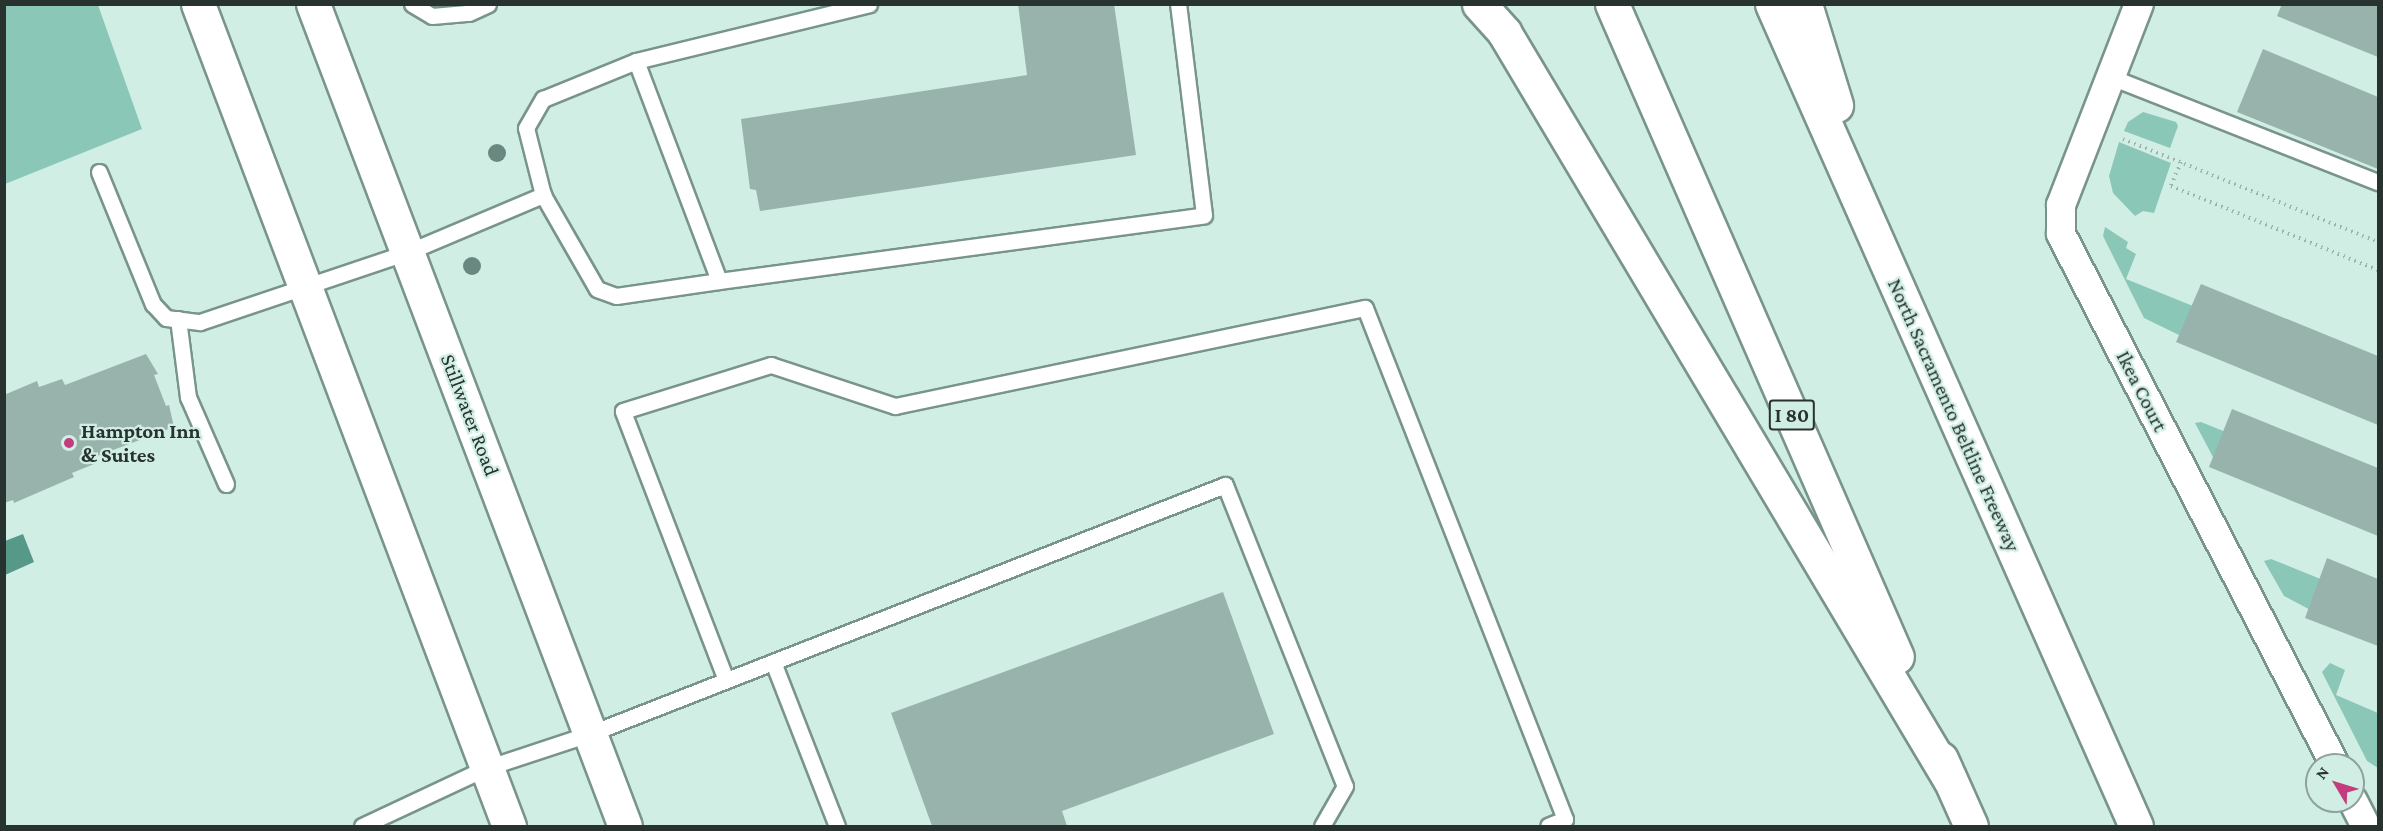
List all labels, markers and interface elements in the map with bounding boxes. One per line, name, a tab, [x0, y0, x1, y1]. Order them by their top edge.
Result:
street label: North Sacramento Beltline Freeway	[1882, 275, 2026, 555]
street label: Ikea Court	[2111, 346, 2173, 436]
street label: Stillwater Road	[435, 351, 505, 479]
road number: I 80	[1768, 398, 1816, 432]
place label: Hampton Inn & Suites	[81, 418, 201, 468]
marker: Hampton Inn & Suites	[62, 436, 76, 450]
north arrow	[2305, 753, 2365, 813]
text: N	[2312, 763, 2332, 782]

